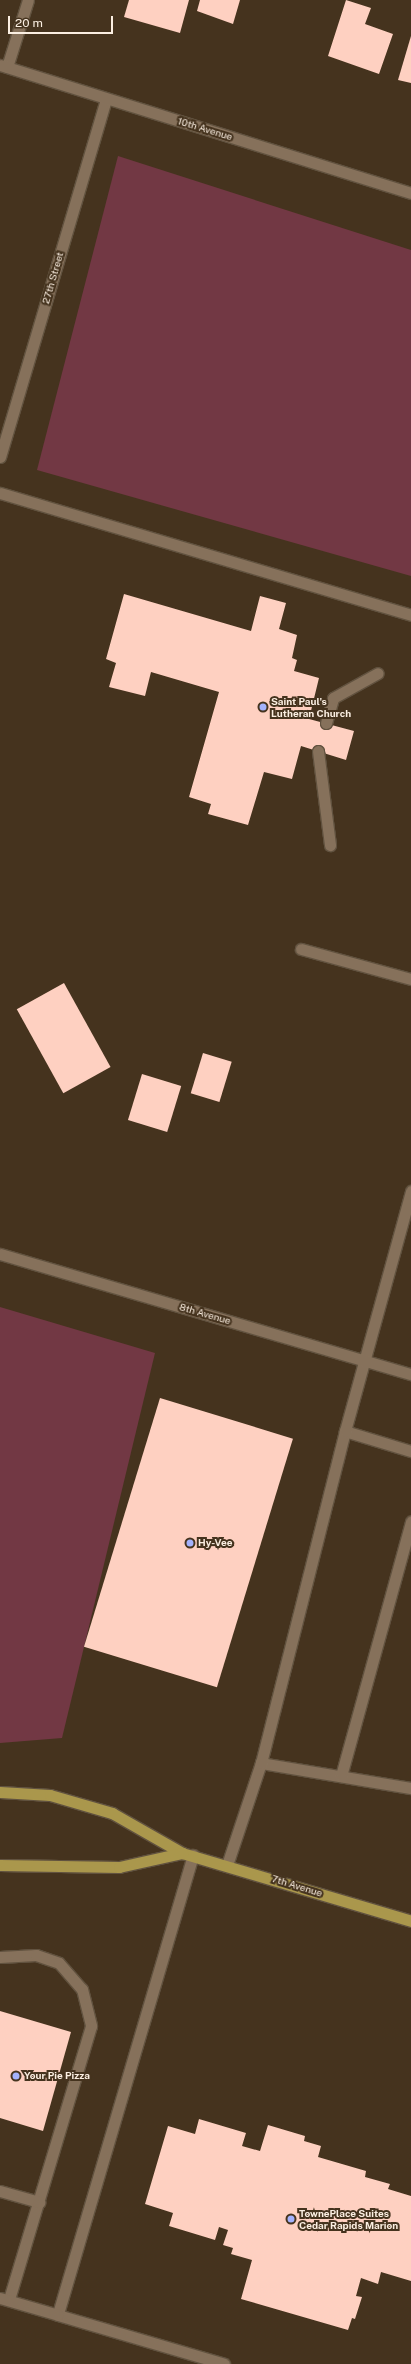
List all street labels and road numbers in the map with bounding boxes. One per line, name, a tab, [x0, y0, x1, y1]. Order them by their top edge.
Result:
street label: 10th Avenue	[176, 115, 234, 143]
street label: 27th Street	[40, 251, 66, 305]
street label: 8th Avenue	[178, 1301, 232, 1327]
street label: 7th Avenue	[270, 1873, 324, 1899]

